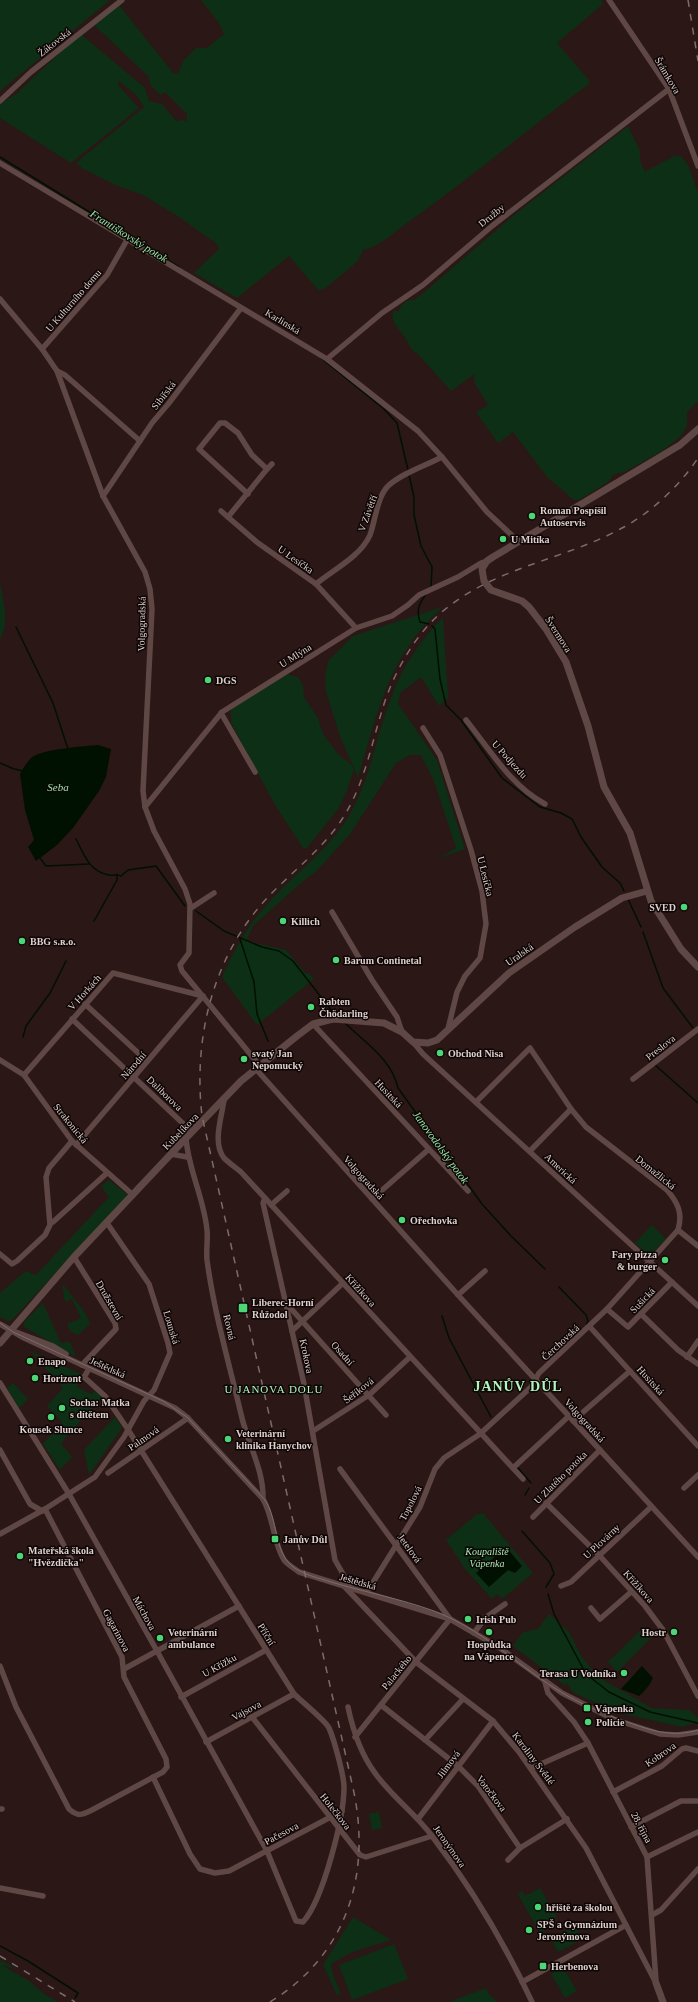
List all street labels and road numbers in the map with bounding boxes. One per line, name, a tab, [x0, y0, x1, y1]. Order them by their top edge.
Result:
street label: Žákovská	[36, 26, 73, 59]
street label: Šrámkova	[652, 55, 683, 96]
street label: Družby	[476, 202, 506, 229]
street label: U Kulturního domu	[43, 267, 103, 334]
street label: Karlinská	[263, 307, 303, 336]
street label: Sibiřská	[149, 379, 178, 412]
street label: V Závětří	[356, 493, 379, 533]
street label: U Lesíčka	[276, 543, 316, 576]
street label: Volgogradská	[136, 596, 147, 652]
street label: Švermova	[543, 614, 574, 655]
street label: U Mlýna	[277, 641, 314, 670]
street label: U Podjezdu	[490, 738, 529, 780]
street label: U Lesíčka	[475, 855, 496, 898]
street label: Uralská	[503, 941, 536, 968]
street label: V Horkách	[66, 972, 103, 1012]
street label: Preslova	[643, 1032, 678, 1062]
street label: Národní	[118, 1049, 148, 1081]
street label: Daliborova	[145, 1074, 185, 1113]
street label: Husitská	[373, 1077, 405, 1110]
street label: Strakonická	[51, 1101, 90, 1146]
street label: Kubelíkova	[160, 1110, 201, 1152]
street label: Americká	[542, 1151, 579, 1186]
street label: Volgogradská	[341, 1153, 386, 1202]
street label: Domažlická	[633, 1153, 678, 1192]
street label: Křižíkova	[343, 1272, 378, 1309]
street label: Družstevní	[94, 1278, 125, 1322]
street label: Sušická	[628, 1285, 658, 1315]
street label: Lounská	[161, 1309, 182, 1346]
street label: Rovná	[221, 1313, 238, 1342]
street label: Čerchovská	[539, 1322, 582, 1362]
street label: Krokova	[297, 1338, 316, 1375]
street label: Osadní	[329, 1339, 356, 1368]
street label: Ještědská	[88, 1355, 128, 1380]
street label: Husitská	[635, 1364, 667, 1397]
street label: Šeříková	[341, 1375, 376, 1406]
street label: Volgogradská	[562, 1396, 607, 1445]
street label: Palmová	[126, 1424, 161, 1453]
street label: U Zlatého potoka	[532, 1448, 589, 1506]
street label: Topolová	[397, 1483, 424, 1522]
street label: U Plovárny	[581, 1522, 622, 1561]
street label: Jetelová	[396, 1532, 424, 1565]
street label: Křižíkova	[621, 1568, 656, 1605]
street label: Ještědská	[338, 1571, 378, 1592]
street label: Máchova	[131, 1594, 159, 1633]
street label: Gagarinova	[101, 1607, 133, 1654]
street label: Příční	[256, 1621, 278, 1647]
street label: U Křížku	[200, 1652, 238, 1679]
street label: Palackého	[379, 1653, 414, 1692]
street label: Vajsova	[230, 1698, 263, 1723]
street label: Karoliny Světlé	[510, 1730, 557, 1787]
street label: Kobrova	[643, 1740, 678, 1769]
street label: Jilmová	[434, 1748, 463, 1780]
street label: Votočkova	[474, 1773, 509, 1814]
street label: Holečkova	[318, 1791, 354, 1832]
street label: 28. října	[629, 1810, 655, 1845]
street label: Pačesova	[262, 1820, 301, 1847]
street label: Jeronýmova	[431, 1823, 468, 1870]

